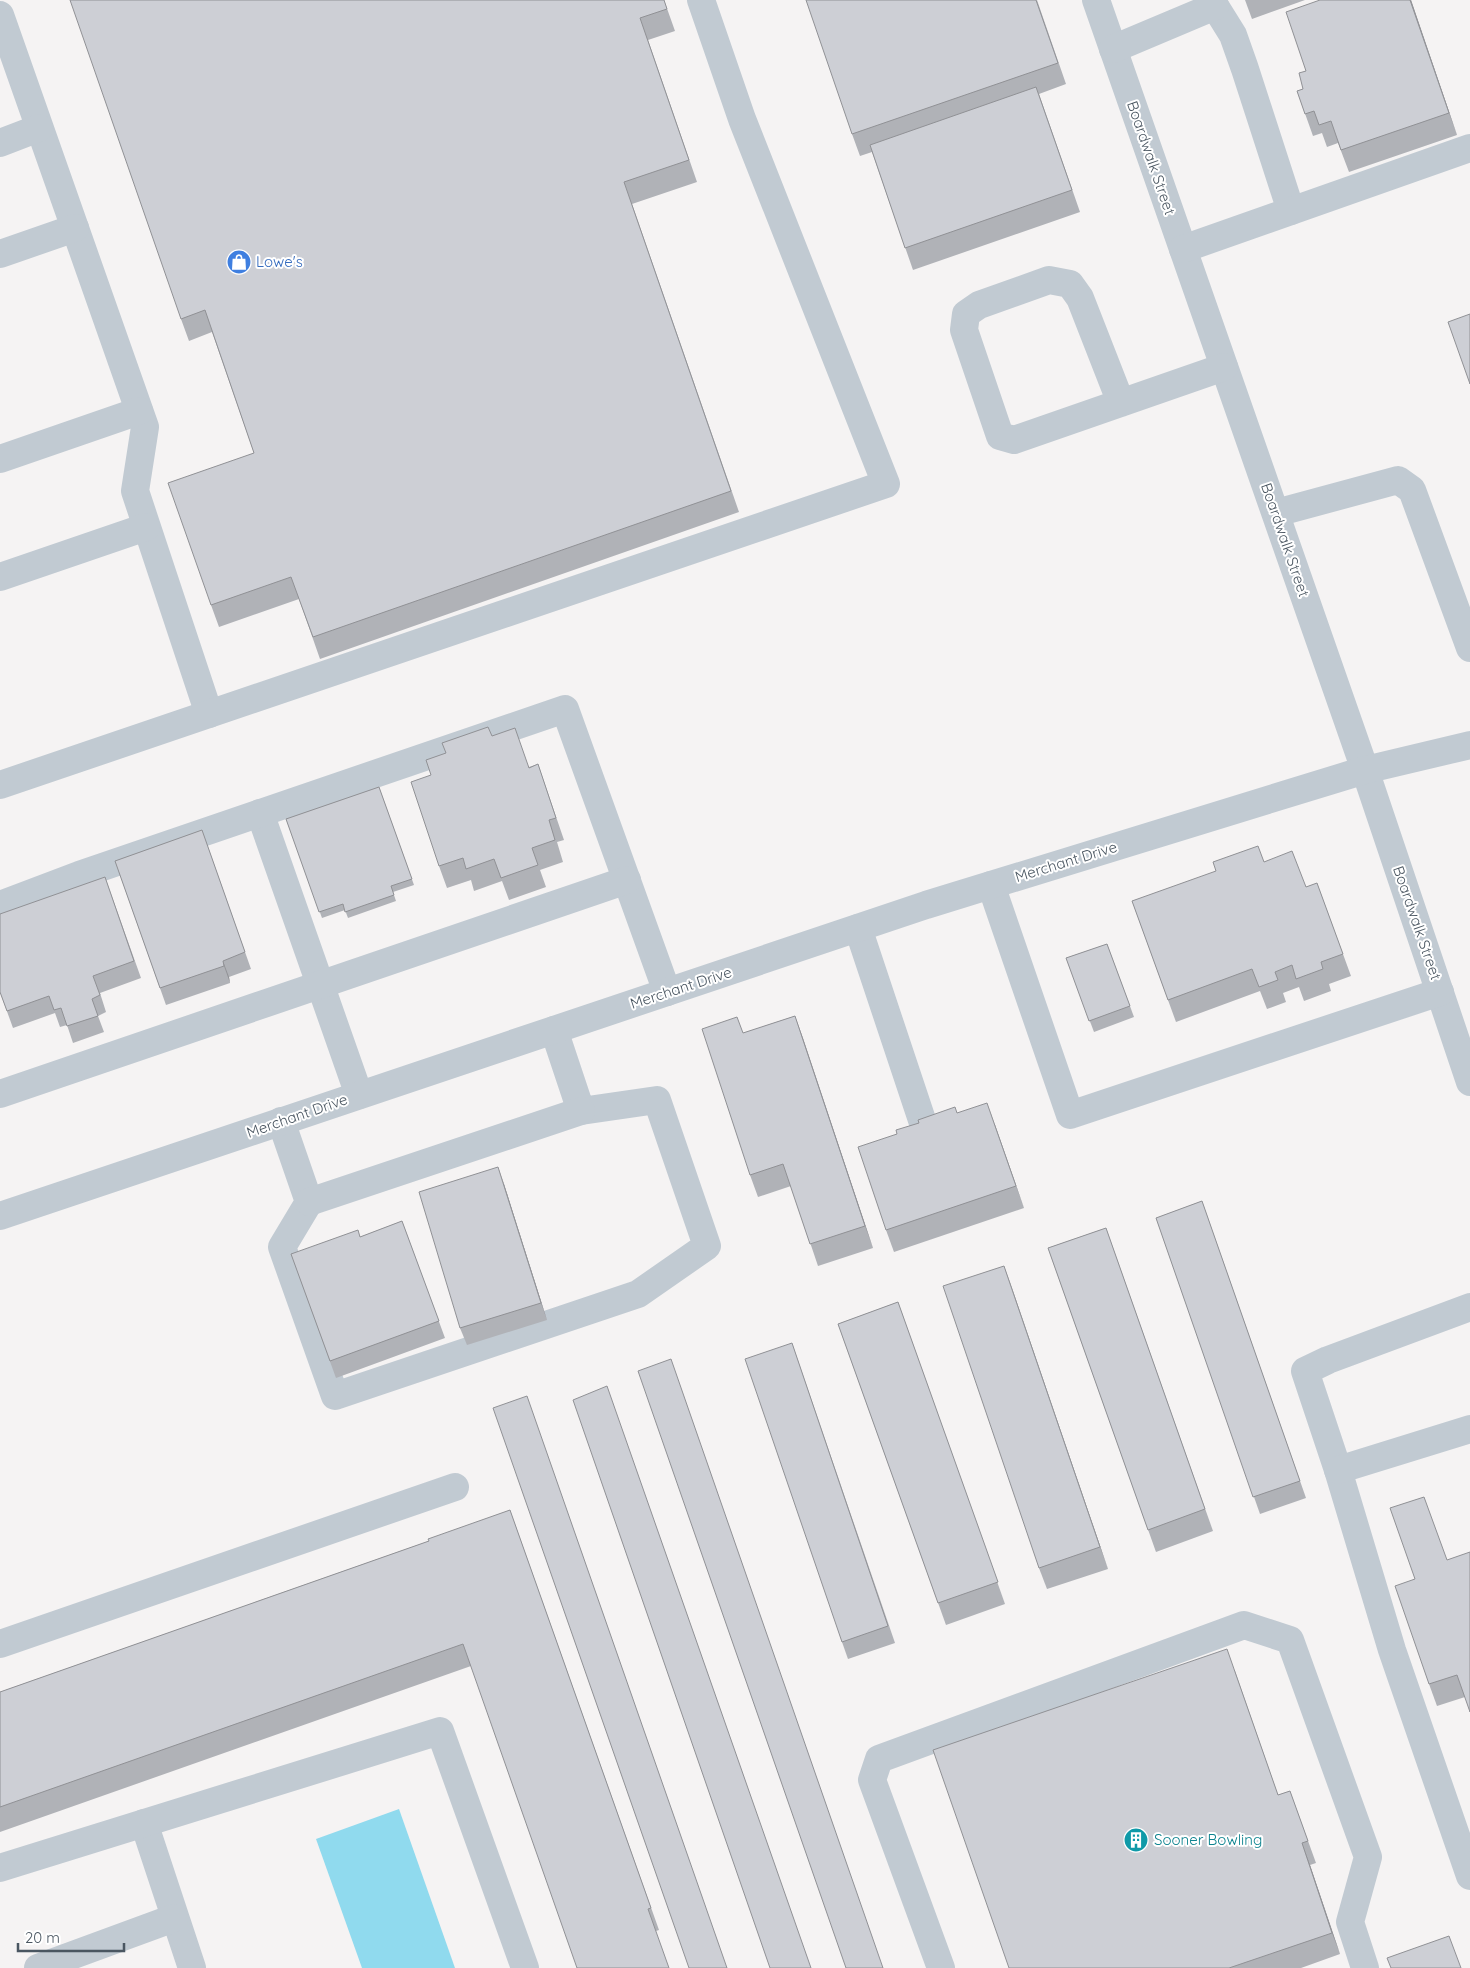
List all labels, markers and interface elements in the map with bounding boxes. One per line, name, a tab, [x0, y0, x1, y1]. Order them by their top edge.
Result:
street label: Boardwalk Street	[1123, 98, 1180, 217]
shop icon: Lowe's	[226, 249, 252, 275]
place label: Lowe's	[256, 252, 303, 271]
street label: Boardwalk Street	[1257, 480, 1314, 599]
street label: Merchant Drive	[1013, 837, 1119, 886]
street label: Boardwalk Street	[1389, 863, 1446, 982]
street label: Merchant Drive	[628, 962, 734, 1013]
street label: Merchant Drive	[244, 1089, 350, 1142]
building icon: Sooner Bowling	[1123, 1827, 1149, 1853]
place label: Sooner Bowling	[1154, 1830, 1262, 1849]
scale bar	[18, 1920, 124, 1952]
text: 20 m	[25, 1928, 60, 1947]

